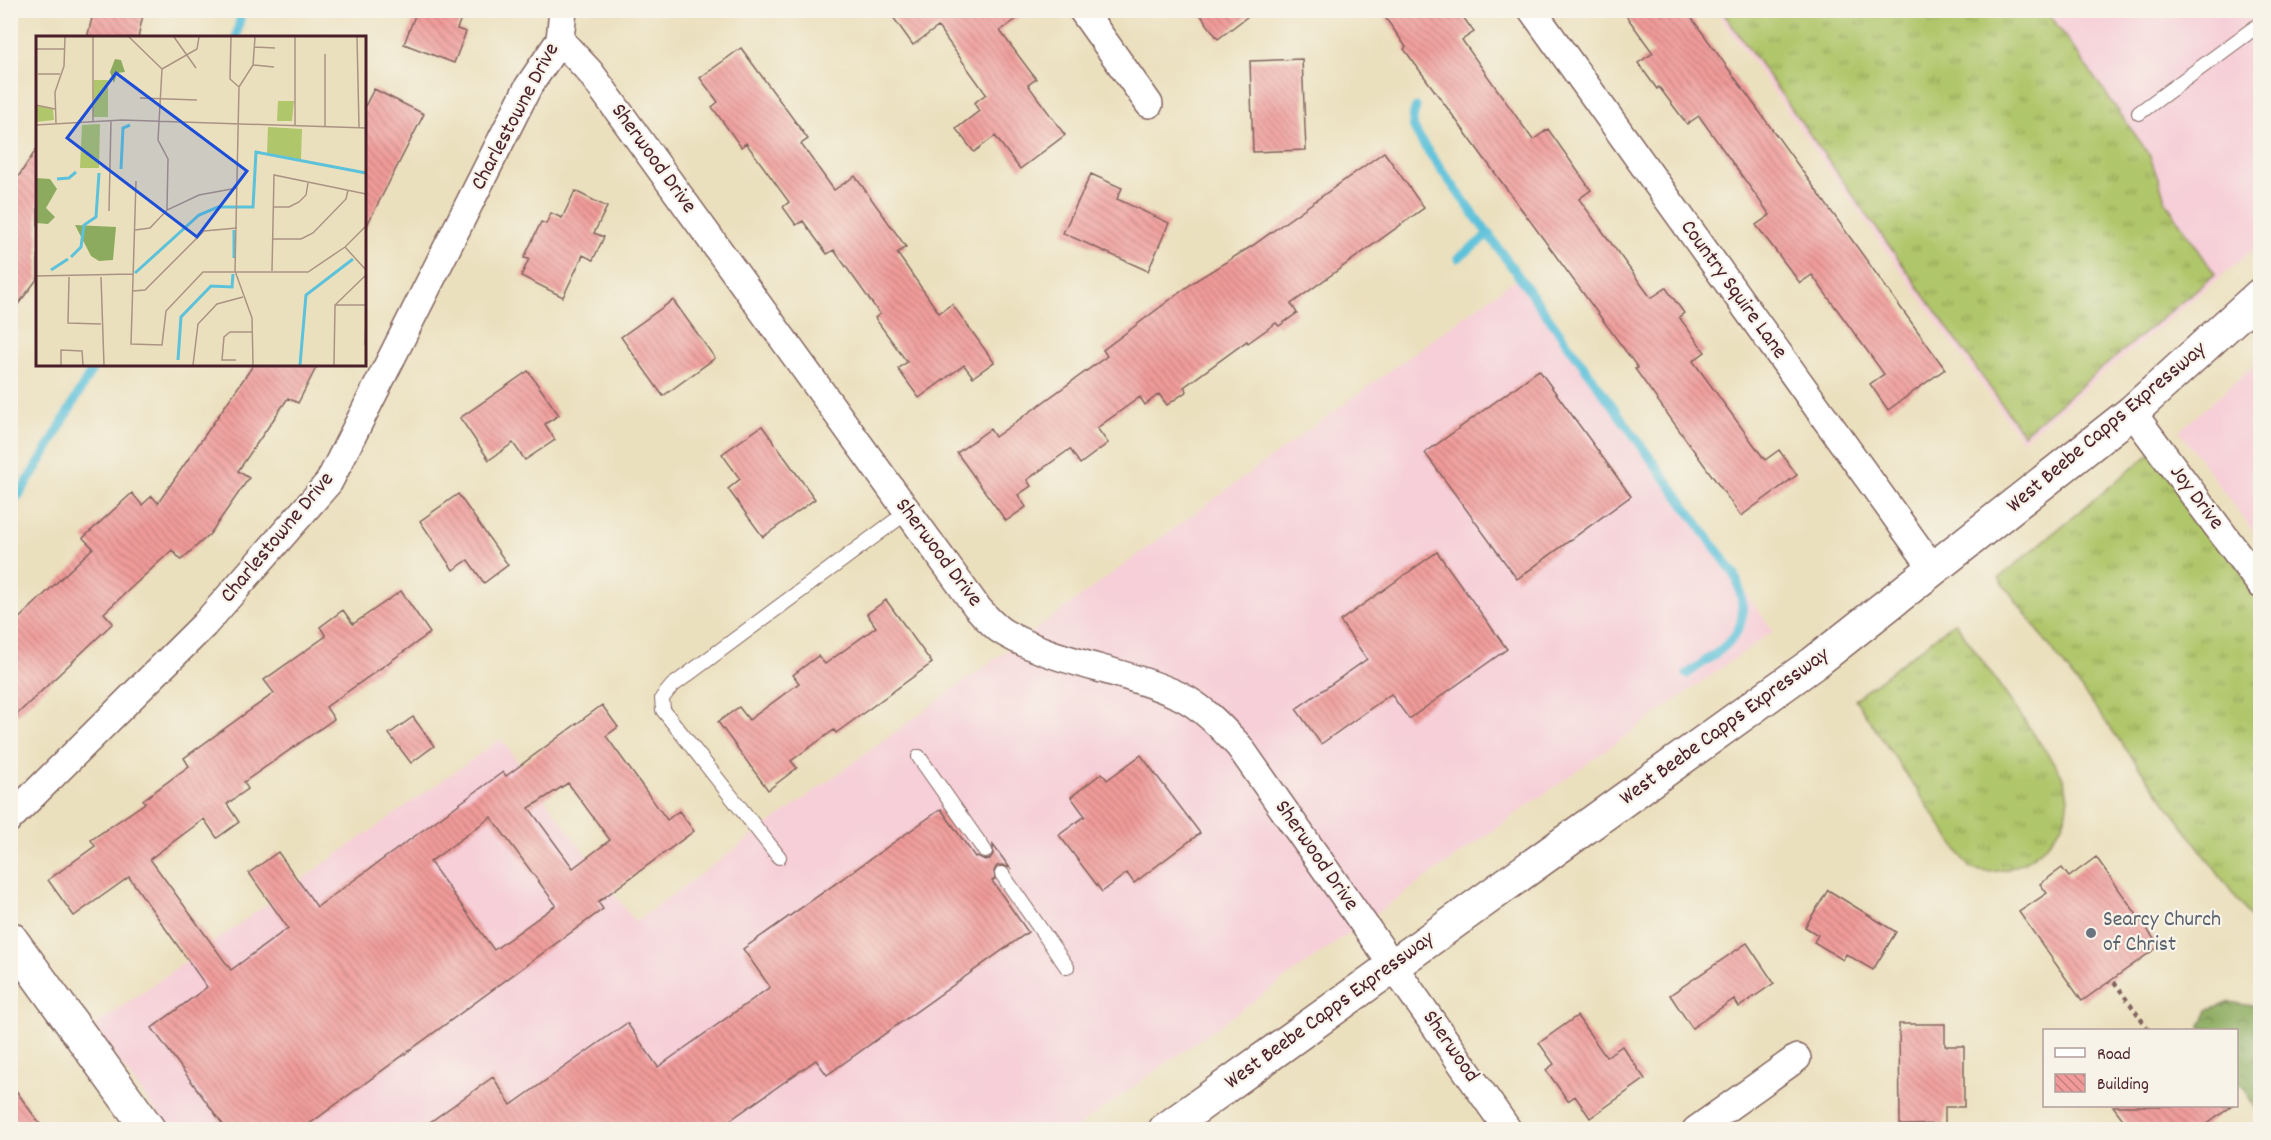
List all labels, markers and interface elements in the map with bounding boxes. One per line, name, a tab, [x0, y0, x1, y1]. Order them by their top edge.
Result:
inset map	[36, 36, 366, 366]
street label: Charlestowne Drive	[464, 38, 568, 196]
street label: Sherwood Drive	[603, 98, 703, 220]
street label: Country Squire Lane	[1672, 214, 1794, 366]
street label: West Beebe Capps Expressway	[2000, 334, 2215, 521]
street label: Joy Drive	[2161, 459, 2231, 537]
street label: Charlestowne Drive	[214, 466, 342, 610]
street label: Sherwood Drive	[887, 492, 989, 614]
street label: West Beebe Capps Expressway	[1614, 640, 1837, 814]
street label: Sherwood Drive	[1266, 794, 1366, 918]
place label: Searcy Church of Christ	[2103, 905, 2221, 961]
street label: West Beebe Capps Expressway	[1219, 924, 1442, 1098]
marker: Searcy Church of Christ	[2084, 926, 2098, 940]
street label: Sherwood	[1414, 1005, 1486, 1089]
legend	[2043, 1029, 2238, 1107]
text: Road	[2097, 1043, 2131, 1068]
text: Building	[2097, 1073, 2149, 1098]

